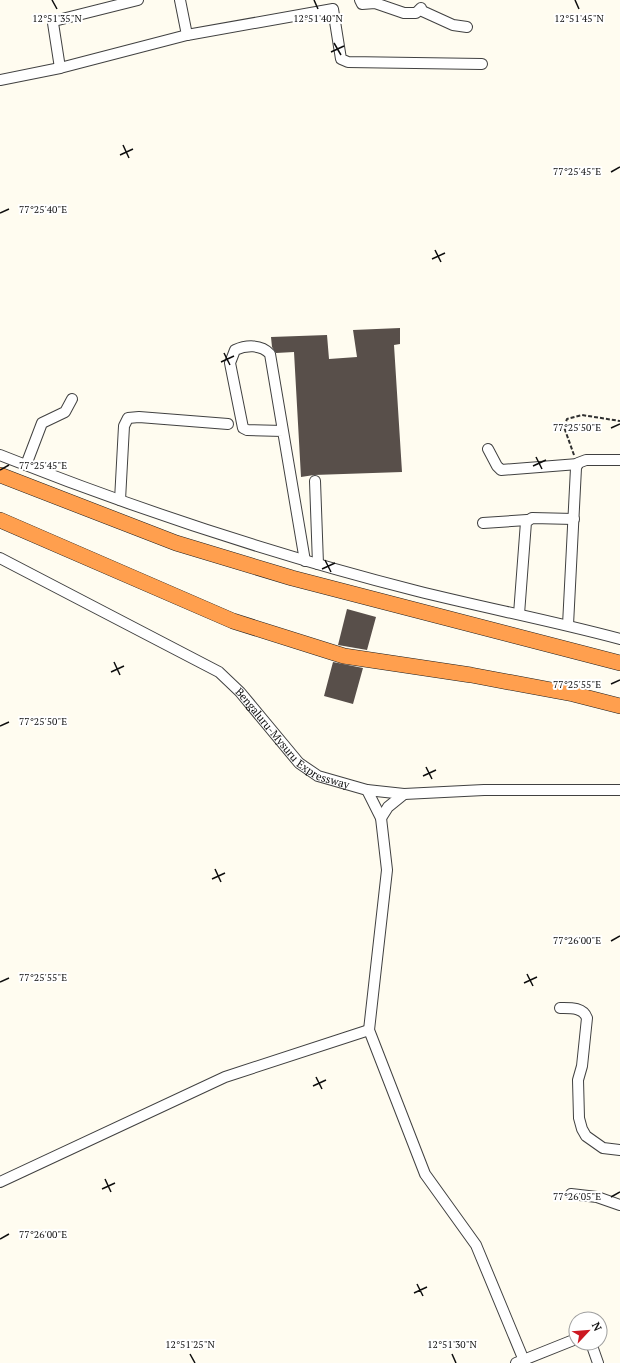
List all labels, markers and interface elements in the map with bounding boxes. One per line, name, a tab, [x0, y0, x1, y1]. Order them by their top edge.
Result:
text: 12°51'35"N	[32, 12, 82, 25]
text: 12°51'40"N	[293, 12, 343, 25]
text: 12°51'45"N	[554, 12, 604, 25]
text: 77°25'45"E	[553, 165, 601, 178]
text: 77°25'40"E	[19, 203, 67, 216]
text: 77°25'50"E	[553, 421, 601, 434]
text: 77°25'45"E	[19, 459, 67, 472]
text: 77°25'55"E	[553, 678, 601, 691]
street label: Bengaluru-Mysuru Expressway	[233, 684, 352, 792]
text: 77°25'50"E	[19, 715, 67, 728]
text: 77°26'00"E	[553, 934, 601, 947]
text: 77°25'55"E	[19, 971, 67, 984]
text: 77°26'05"E	[553, 1190, 601, 1203]
text: 77°26'00"E	[19, 1228, 67, 1241]
north arrow	[568, 1311, 608, 1351]
text: N	[589, 1320, 605, 1334]
text: 12°51'25"N	[165, 1338, 215, 1351]
text: 12°51'30"N	[427, 1338, 477, 1351]

